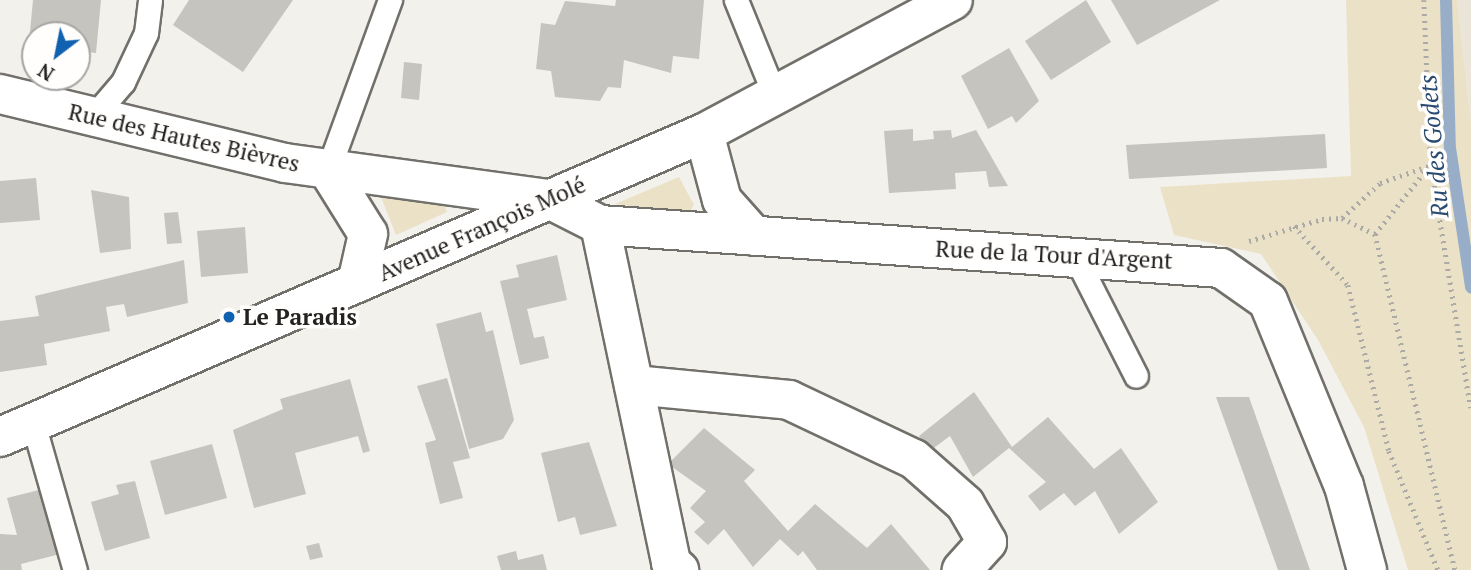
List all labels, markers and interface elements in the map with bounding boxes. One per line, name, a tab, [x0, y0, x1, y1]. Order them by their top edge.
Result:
north arrow	[21, 21, 91, 91]
text: N	[33, 58, 58, 87]
water label: Ru des Godets	[1413, 73, 1455, 219]
street label: Rue des Hautes Bièvres	[66, 98, 302, 178]
street label: Avenue François Molé	[374, 171, 590, 287]
street label: Rue de la Tour d'Argent	[935, 235, 1173, 275]
place label: Le Paradis	[243, 303, 357, 331]
marker: Le Paradis	[221, 309, 237, 325]

